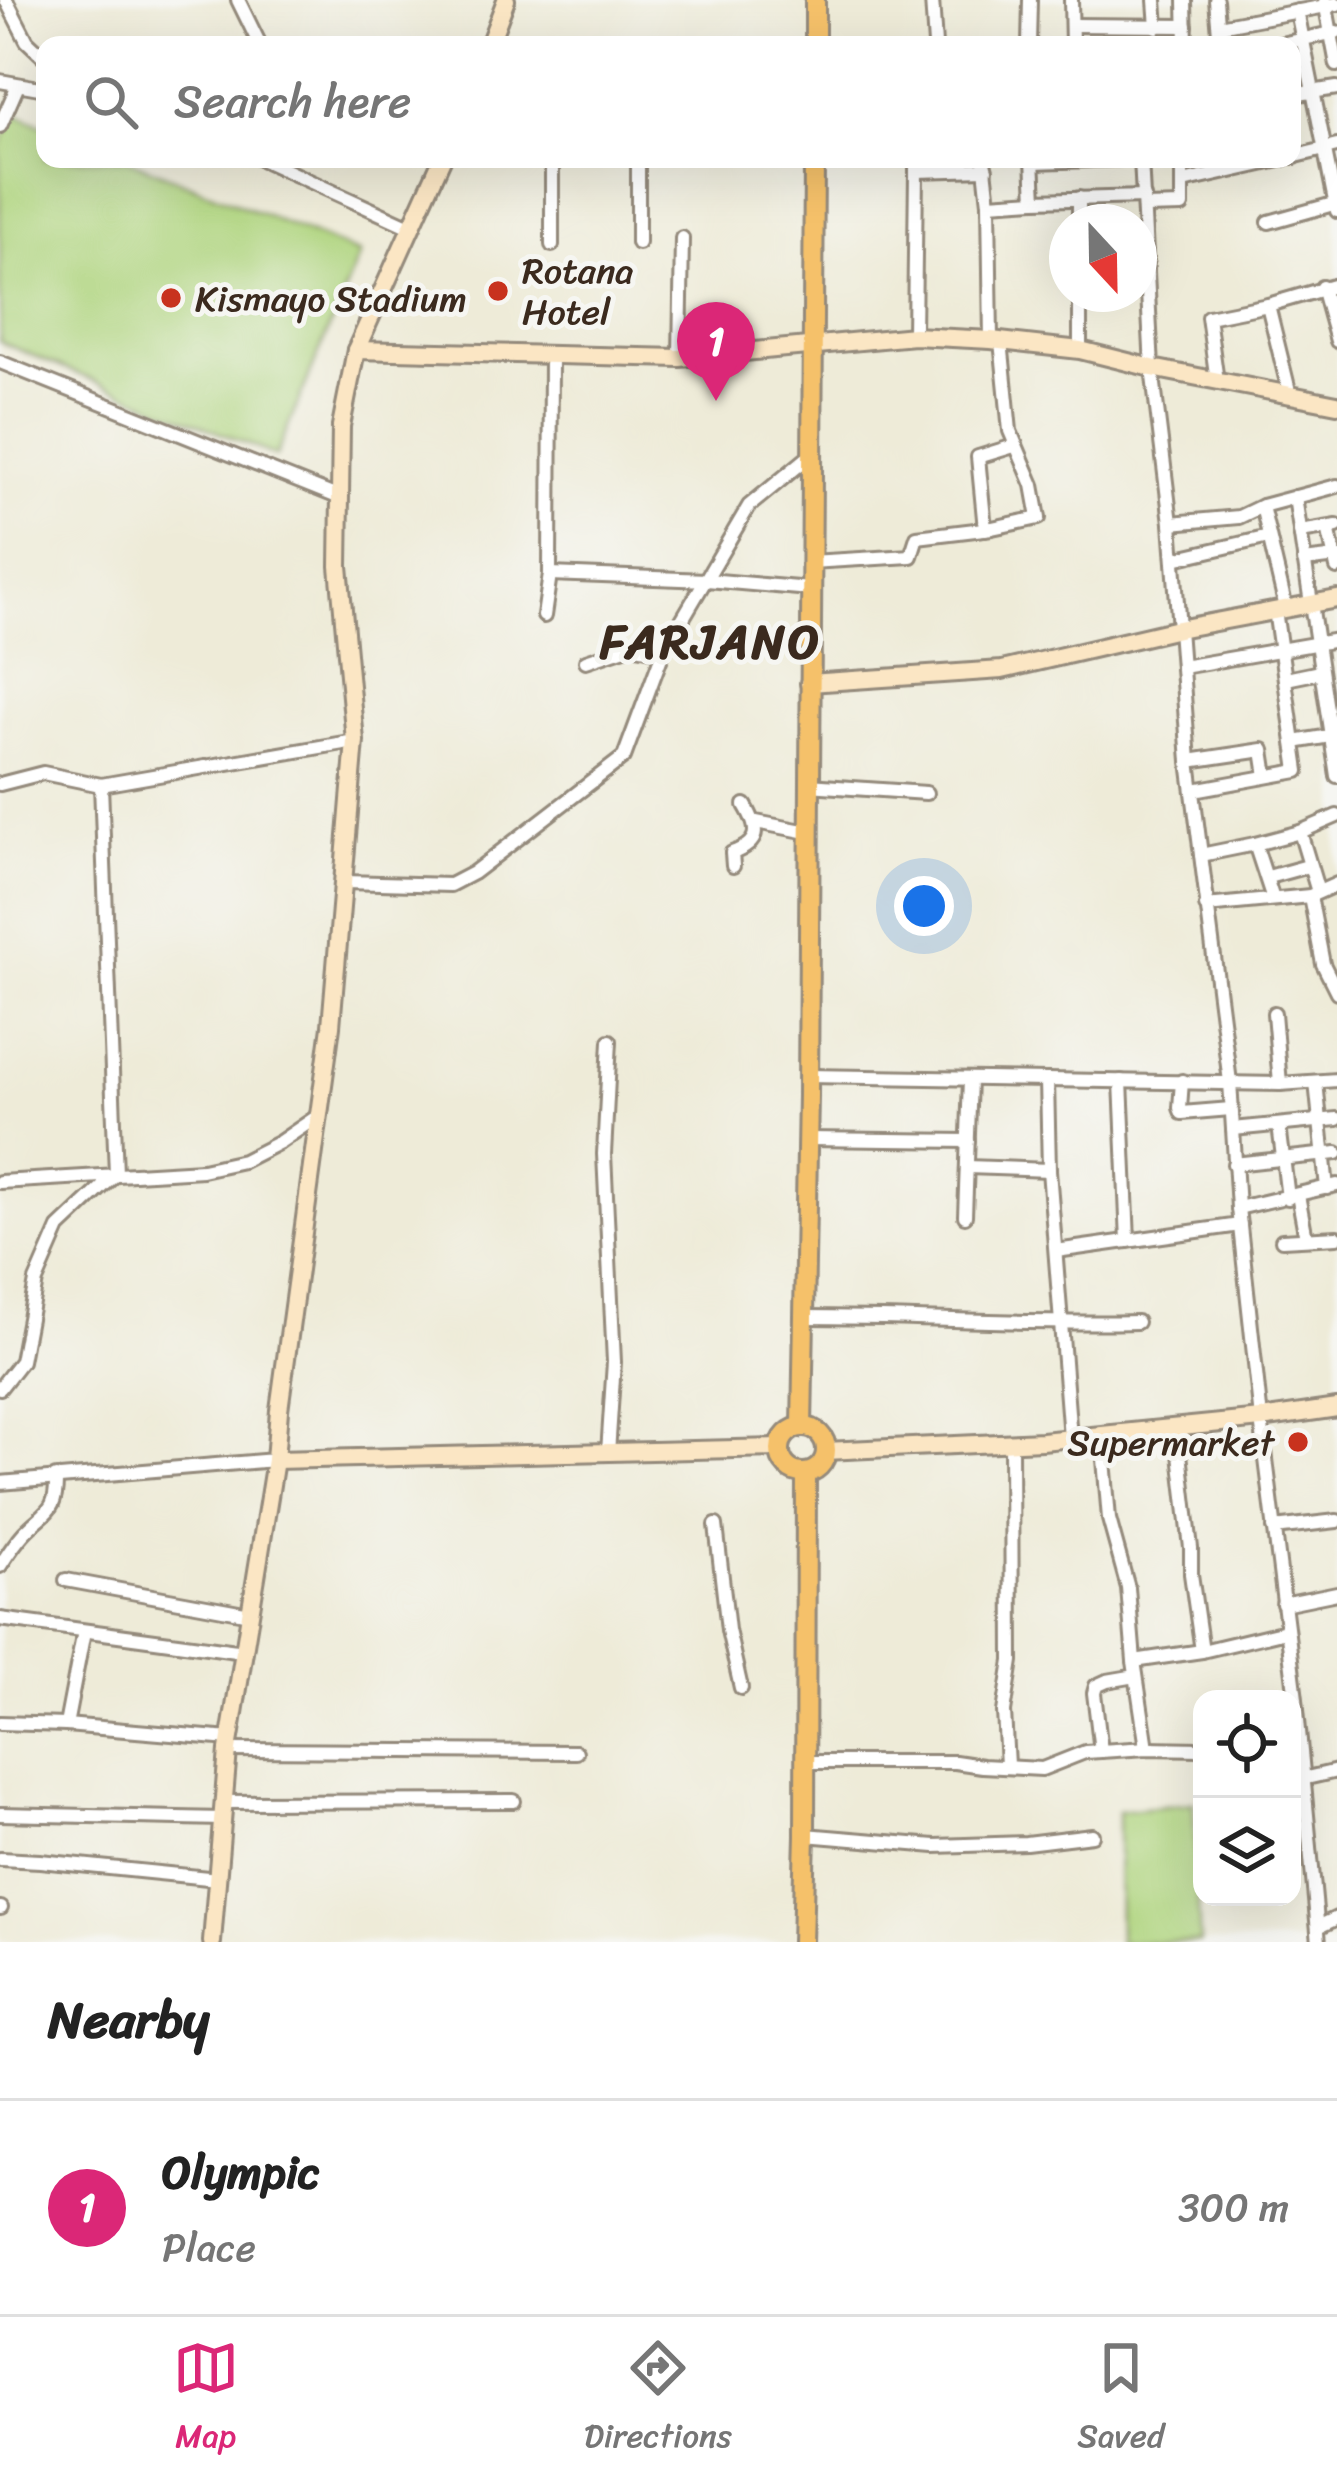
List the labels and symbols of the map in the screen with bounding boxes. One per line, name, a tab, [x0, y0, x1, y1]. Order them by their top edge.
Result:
north arrow	[1049, 204, 1157, 312]
place label: Rotana Hotel	[522, 239, 633, 344]
place label: Kismayo Stadium	[195, 267, 467, 331]
marker: Rotana Hotel	[485, 278, 511, 304]
marker: Kismayo Stadium	[158, 285, 184, 311]
pin: 1	[677, 302, 755, 401]
district label: FARJANO	[599, 599, 822, 684]
your location	[894, 876, 954, 936]
place label: Supermarket	[1067, 1411, 1275, 1475]
marker: Supermarket	[1285, 1429, 1311, 1455]

